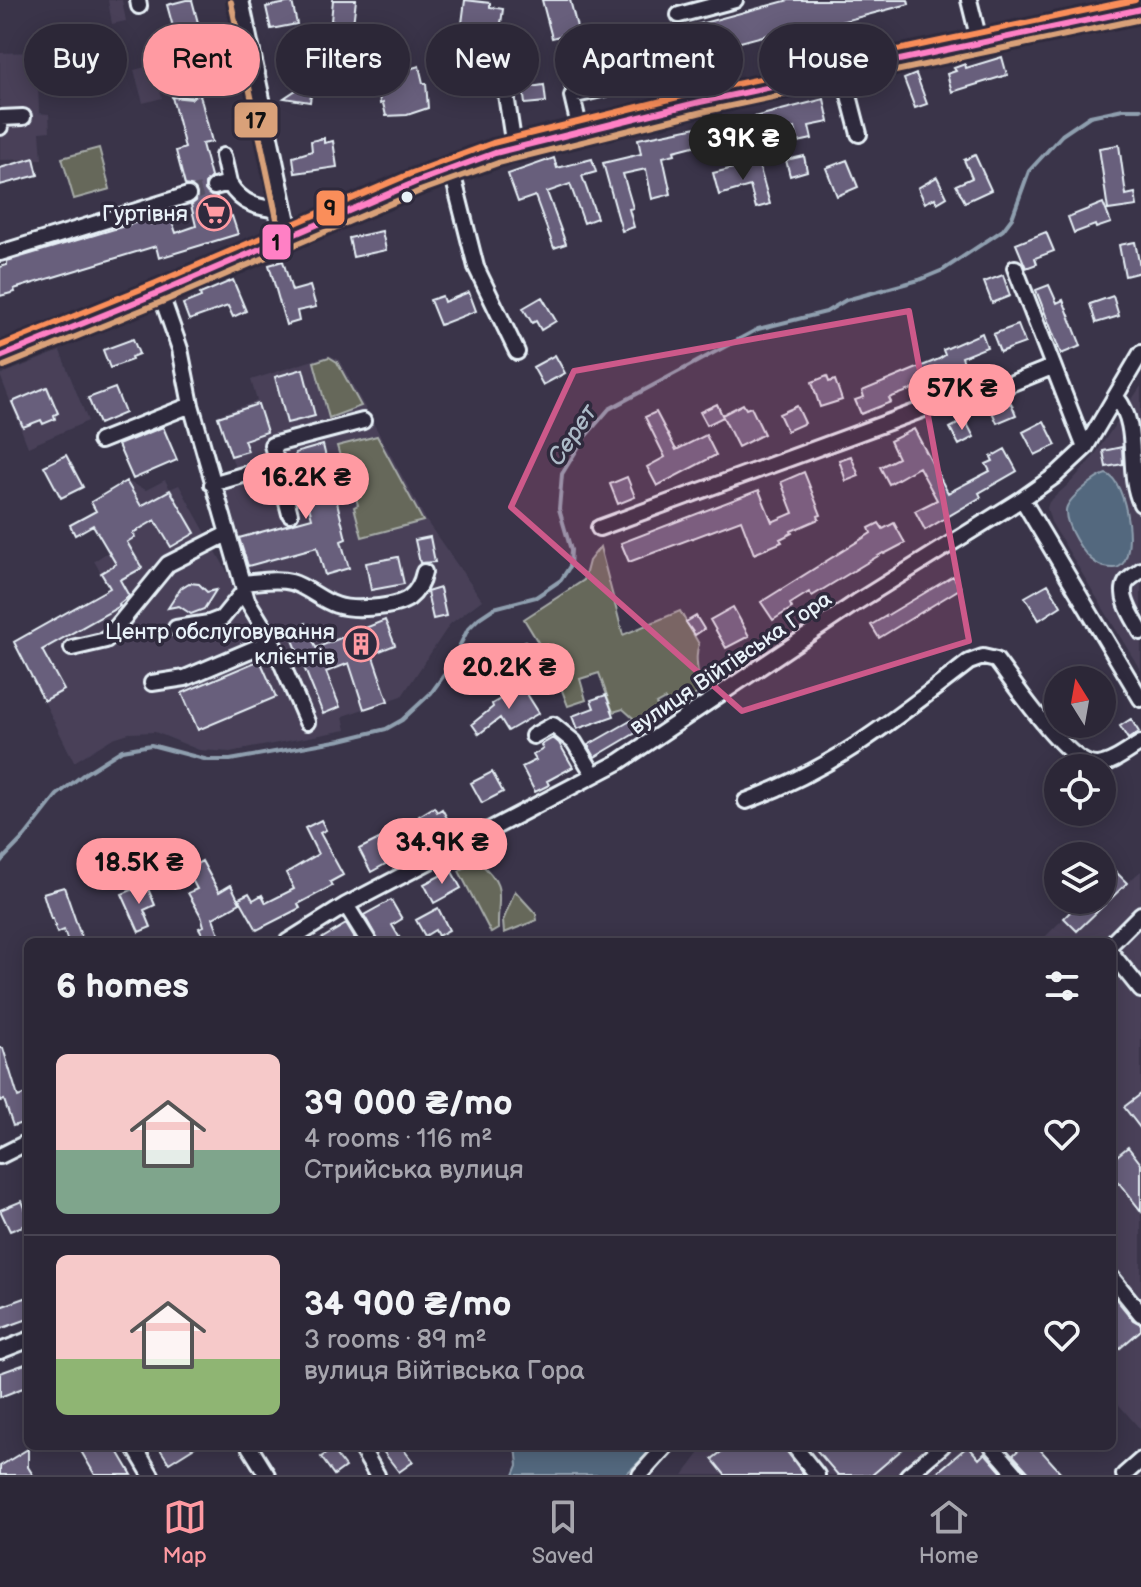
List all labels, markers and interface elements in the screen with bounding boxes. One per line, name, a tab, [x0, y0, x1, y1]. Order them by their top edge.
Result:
chip: Buy	[24, 24, 127, 96]
chip: Rent	[143, 24, 260, 96]
chip: Filters	[276, 24, 410, 96]
chip: New	[426, 24, 539, 96]
chip: Apartment	[555, 24, 743, 96]
chip: House	[759, 24, 897, 96]
line badge: 17	[233, 101, 279, 139]
text: 17	[245, 108, 267, 135]
pin: 39K ₴	[687, 114, 799, 182]
text: 39K ₴	[707, 124, 779, 155]
line badge: 9	[315, 189, 346, 227]
unlabelled marker	[399, 189, 415, 205]
supermarket icon: Гуртівня	[195, 194, 233, 232]
text: 9	[324, 196, 336, 223]
place label: Гуртівня	[102, 201, 188, 228]
line badge: 1	[261, 223, 292, 261]
text: 1	[271, 230, 281, 257]
pin: 57K ₴	[906, 364, 1018, 432]
text: 57K ₴	[926, 374, 998, 405]
water label: Серет	[541, 398, 604, 471]
pin: 16.2K ₴	[232, 453, 380, 521]
text: 16.2K ₴	[261, 463, 351, 494]
street label: вулиця Війтівська Гора	[625, 586, 837, 741]
place label: Центр обслуговування клієнтів	[105, 619, 335, 671]
building icon: Центр обслуговування клієнтів	[342, 625, 380, 663]
pin: 20.2K ₴	[435, 643, 583, 711]
text: 20.2K ₴	[462, 653, 556, 684]
north arrow	[1044, 666, 1116, 738]
map controls	[1044, 666, 1116, 914]
button: locate	[1044, 754, 1116, 826]
pin: 34.9K ₴	[368, 818, 516, 886]
text: 34.9K ₴	[395, 828, 489, 859]
pin: 18.5K ₴	[65, 838, 213, 906]
button: layers	[1044, 842, 1116, 914]
text: 18.5K ₴	[94, 848, 184, 879]
icon: filters	[1040, 964, 1084, 1008]
text: 6 homes	[56, 966, 189, 1007]
text: 39 000 ₴/mo	[304, 1083, 513, 1124]
icon: home	[120, 1086, 216, 1182]
icon: heart	[1040, 1112, 1084, 1156]
text: 4 rooms · 116 m²	[304, 1124, 492, 1155]
text: Стрийська вулиця	[304, 1155, 524, 1186]
text: 34 900 ₴/mo	[304, 1284, 512, 1325]
icon: home	[120, 1287, 216, 1383]
icon: heart	[1040, 1313, 1084, 1357]
text: 3 rooms · 89 m²	[304, 1325, 487, 1356]
text: вулиця Війтівська Гора	[304, 1356, 585, 1387]
tab: Map	[163, 1495, 207, 1570]
tab: Saved	[532, 1495, 594, 1570]
tab: Home	[919, 1495, 978, 1570]

